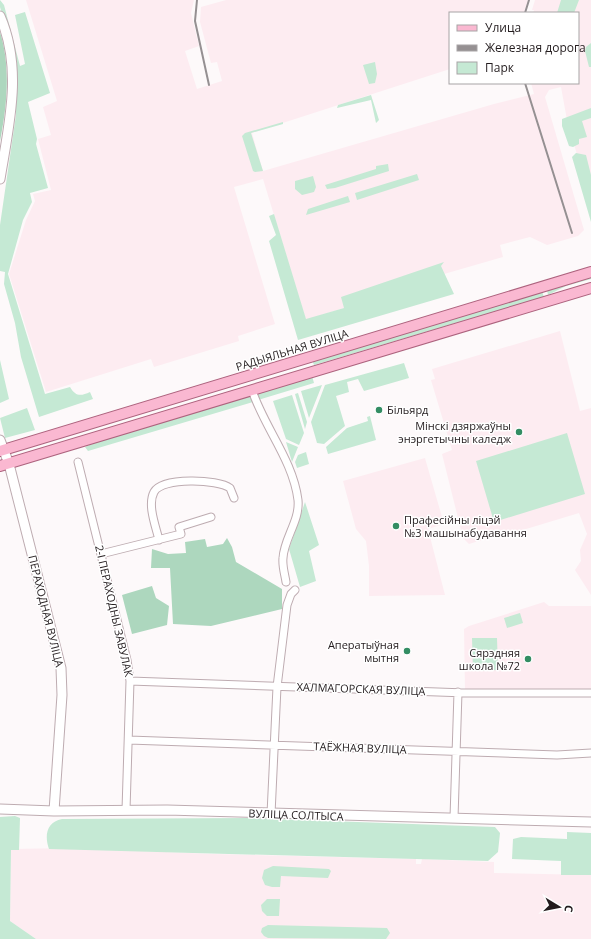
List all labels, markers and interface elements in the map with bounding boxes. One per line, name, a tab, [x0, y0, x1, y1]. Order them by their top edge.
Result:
legend	[449, 12, 579, 84]
text: Улица	[485, 19, 521, 36]
text: Железная дорога	[485, 39, 586, 56]
text: Парк	[485, 59, 515, 76]
street label: РАДЫЯЛЬНАЯ ВУЛІЦА	[234, 325, 350, 374]
place label: Більярд	[387, 402, 429, 417]
marker: Більярд	[374, 405, 384, 415]
place label: Мінскі дзяржаўны энэргетычны каледж	[398, 418, 512, 446]
marker: Мінскі дзяржаўны энэргетычны каледж	[514, 427, 524, 437]
place label: Прафесійны ліцэй №3 машынабудавання	[404, 512, 527, 540]
marker: Прафесійны ліцэй №3 машынабудавання	[391, 521, 401, 531]
street label: 2-І ПЕРАХОДНЫ ЗАВУЛАК	[92, 543, 137, 679]
street label: ПЕРАХОДНАЯ ВУЛІЦА	[25, 553, 68, 668]
place label: Аператыўная мытня	[328, 637, 399, 665]
place label: Сярэдняя школа №72	[459, 645, 520, 673]
marker: Аператыўная мытня	[402, 646, 412, 656]
marker: Сярэдняя школа №72	[523, 654, 533, 664]
street label: ХАЛМАГОРСКАЯ ВУЛІЦА	[296, 679, 426, 698]
street label: ТАЁЖНАЯ ВУЛІЦА	[313, 738, 407, 757]
street label: ВУЛІЦА СОЛТЫСА	[248, 805, 344, 824]
north arrow	[539, 887, 579, 927]
text: С	[561, 904, 577, 914]

